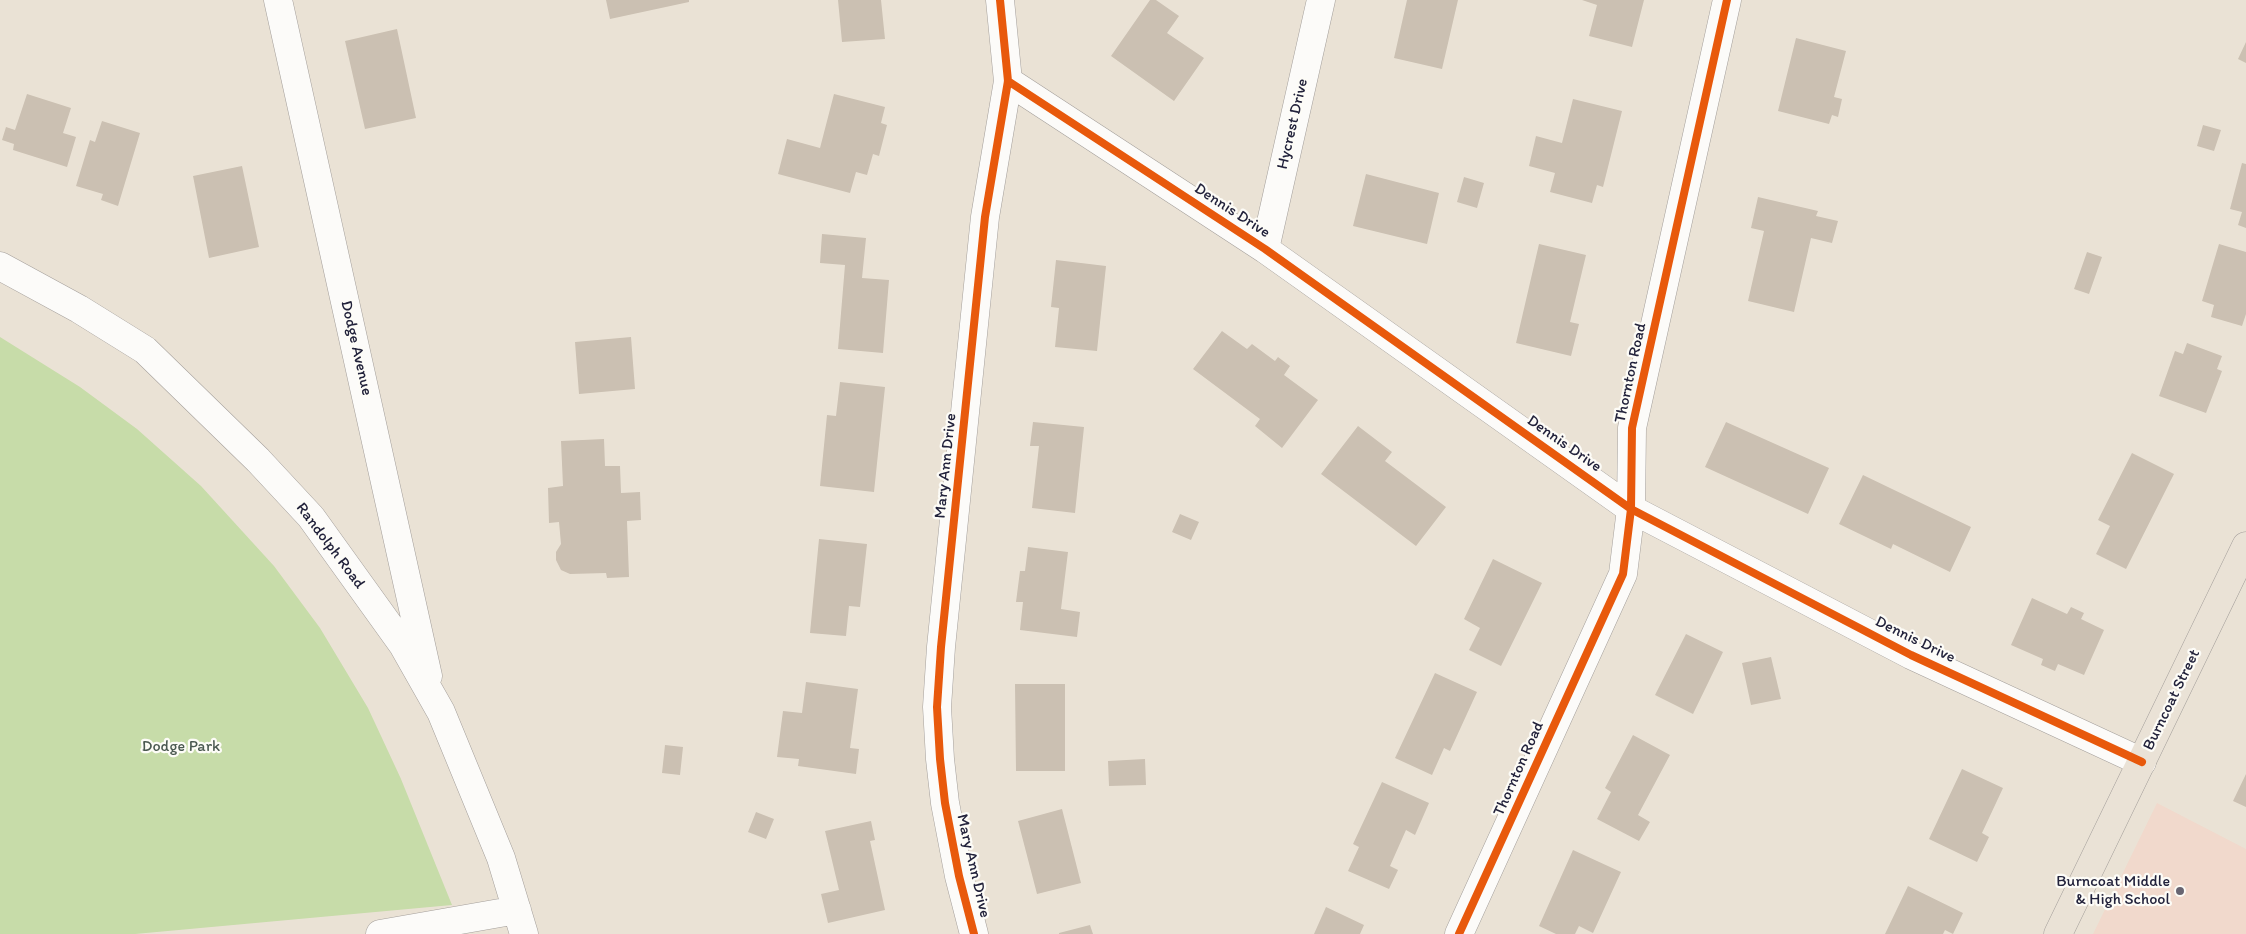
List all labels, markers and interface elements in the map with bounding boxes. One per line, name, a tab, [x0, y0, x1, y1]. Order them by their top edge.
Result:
street label: Hycrest Drive	[1273, 77, 1313, 171]
street label: Dennis Drive	[1190, 179, 1274, 243]
street label: Dodge Avenue	[336, 299, 376, 397]
street label: Thornton Road	[1611, 321, 1651, 425]
street label: Dennis Drive	[1523, 411, 1605, 477]
street label: Mary Ann Drive	[931, 412, 961, 520]
street label: Randolph Road	[291, 499, 369, 593]
street label: Dennis Drive	[1872, 612, 1958, 668]
street label: Burncoat Street	[2139, 646, 2205, 754]
street label: Thornton Road	[1490, 719, 1548, 819]
park label: Dodge Park	[142, 737, 220, 757]
street label: Mary Ann Drive	[952, 812, 994, 920]
place label: Burncoat Middle & High School	[2056, 872, 2170, 910]
marker: Burncoat Middle & High School	[2174, 885, 2186, 897]

